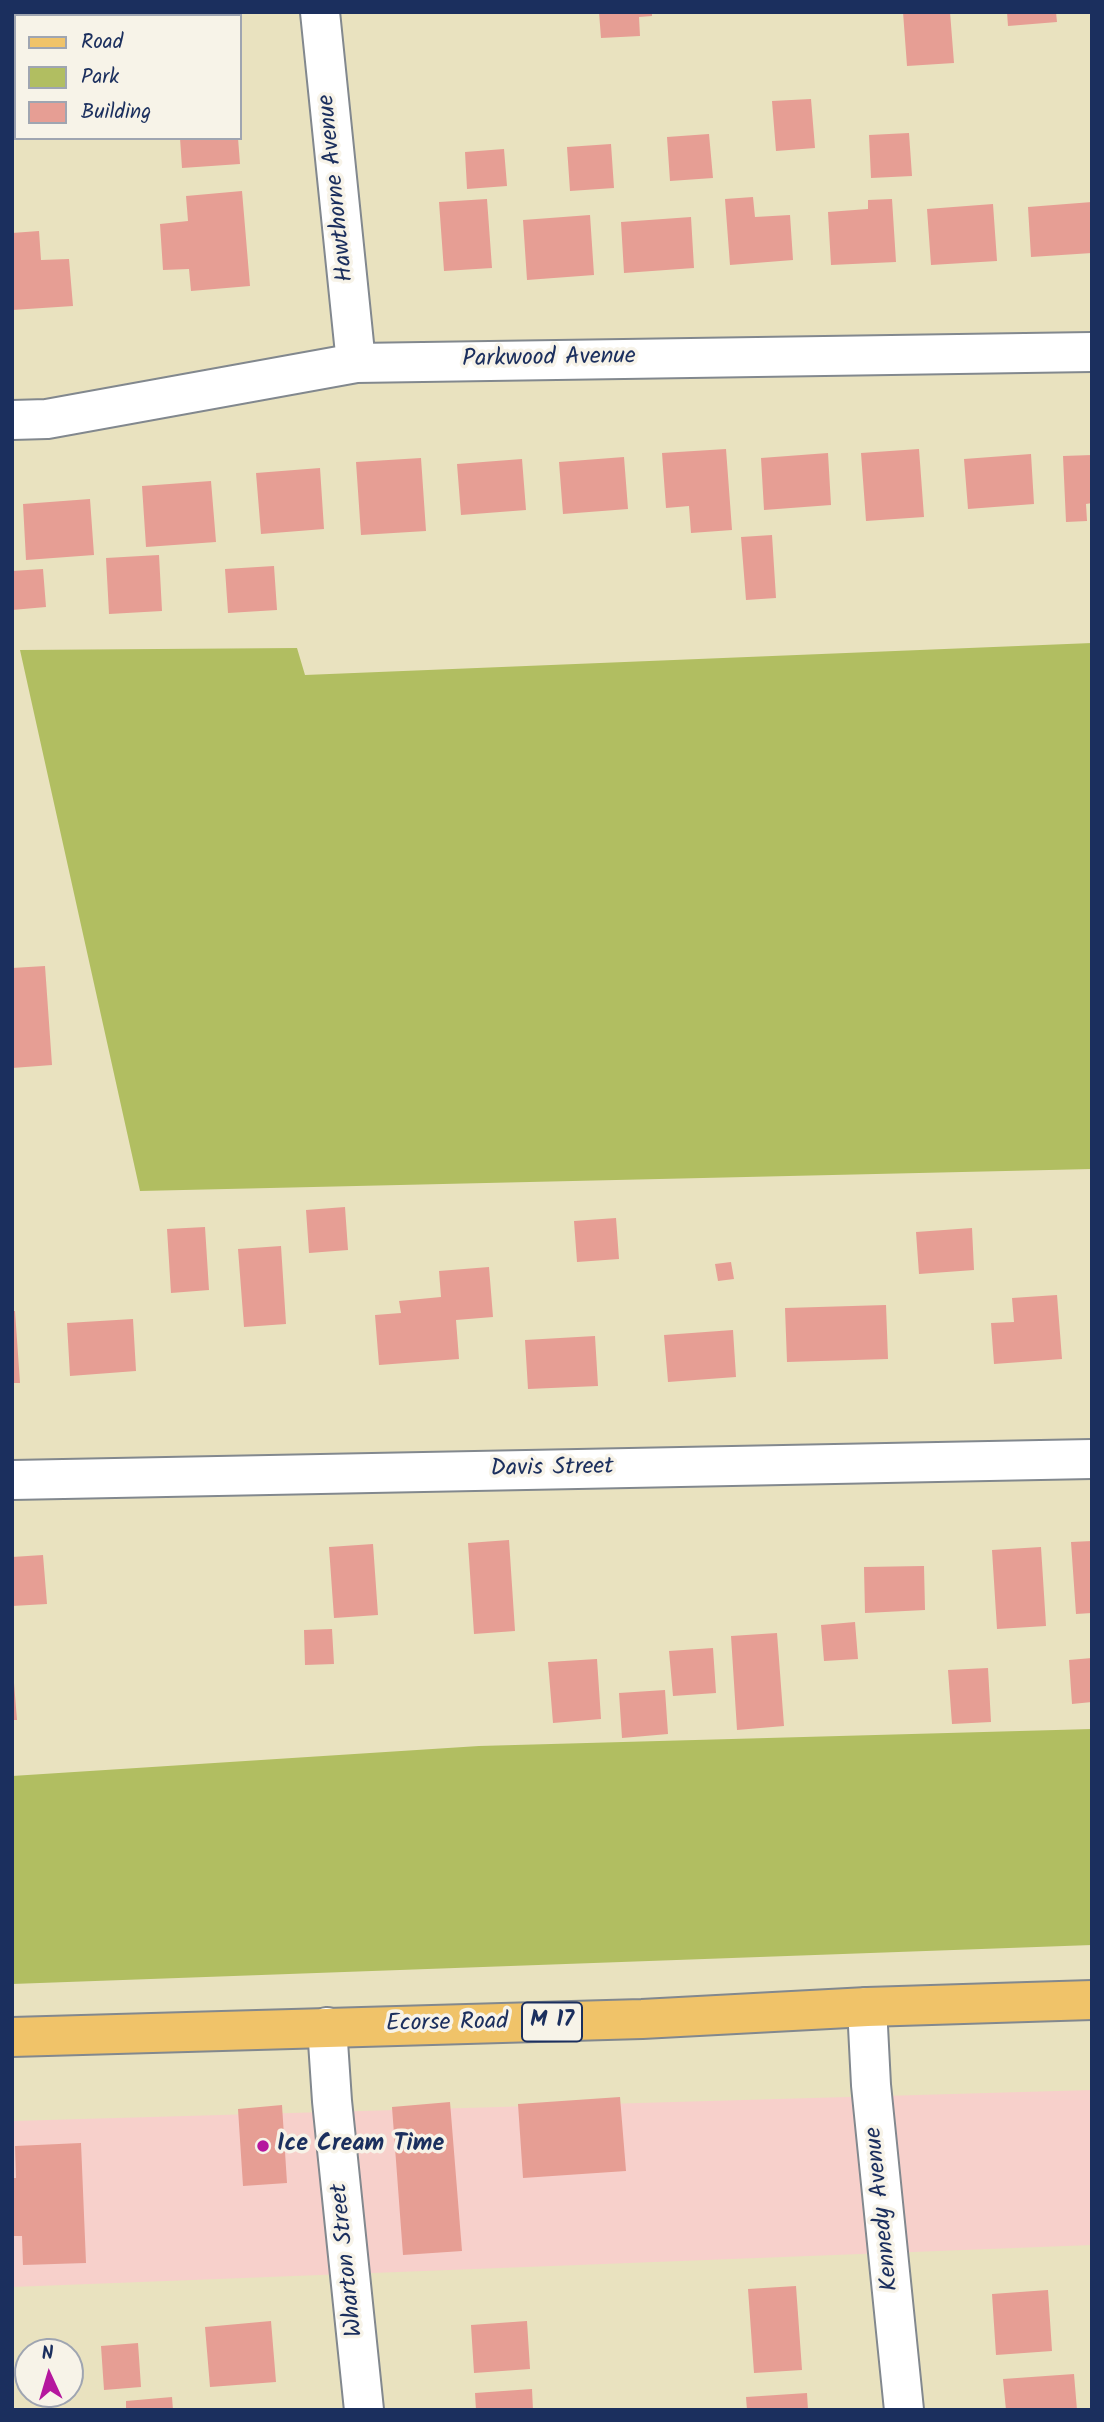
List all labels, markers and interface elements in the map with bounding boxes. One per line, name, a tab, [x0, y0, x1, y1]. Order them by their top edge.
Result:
legend	[14, 14, 242, 140]
text: Road	[81, 26, 123, 59]
text: Park	[81, 61, 119, 94]
street label: Hawthorne Avenue	[314, 93, 362, 283]
text: Building	[81, 96, 151, 129]
street label: Parkwood Avenue	[462, 344, 636, 376]
street label: Davis Street	[490, 1455, 614, 1485]
road number: M 17	[522, 2002, 582, 2041]
street label: Ecorse Road	[386, 2010, 508, 2040]
street label: Kennedy Avenue	[861, 2126, 907, 2292]
place label: Ice Cream Time	[277, 2132, 444, 2160]
marker: Ice Cream Time	[255, 2138, 271, 2154]
street label: Wharton Street	[327, 2182, 371, 2338]
north arrow	[14, 2338, 84, 2408]
text: N	[41, 2339, 55, 2369]

